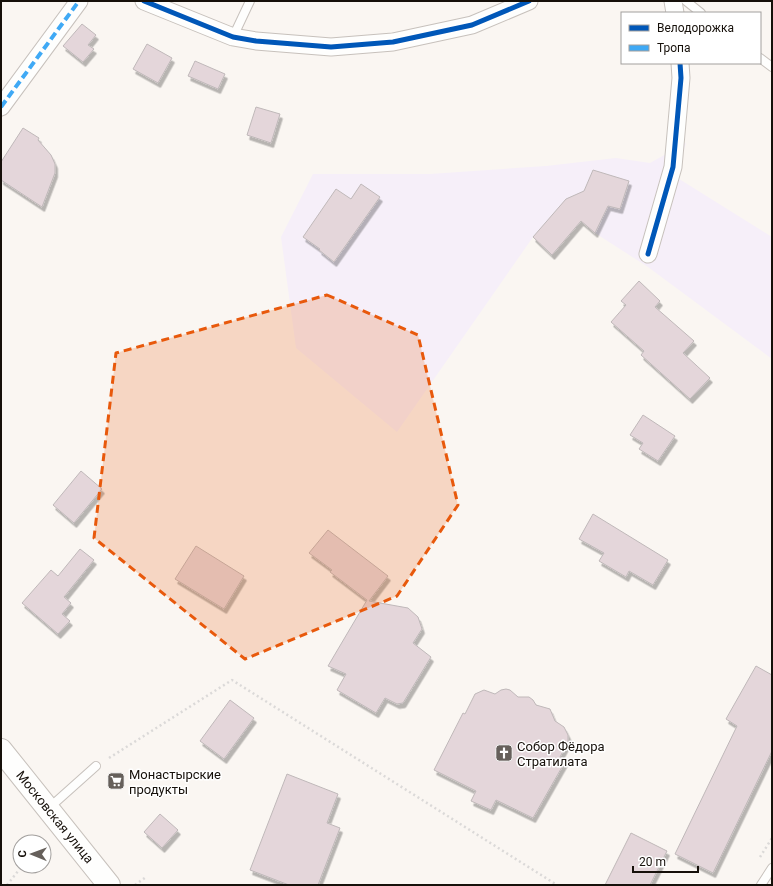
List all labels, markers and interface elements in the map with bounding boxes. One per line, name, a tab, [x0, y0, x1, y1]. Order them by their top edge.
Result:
legend	[621, 12, 761, 64]
text: Велодорожка	[657, 21, 734, 35]
text: Тропа	[657, 41, 691, 55]
place label: Собор Фёдора Стратилата	[517, 739, 605, 769]
church icon: Собор Фёдора Стратилата	[494, 743, 514, 763]
place label: Монастырские продукты	[129, 767, 221, 797]
street label: Московская улица	[13, 768, 97, 866]
supermarket icon: Монастырские продукты	[106, 771, 126, 791]
north arrow	[12, 834, 52, 874]
scale bar	[633, 848, 698, 874]
text: С	[16, 850, 29, 858]
text: 20 m	[639, 855, 666, 869]

